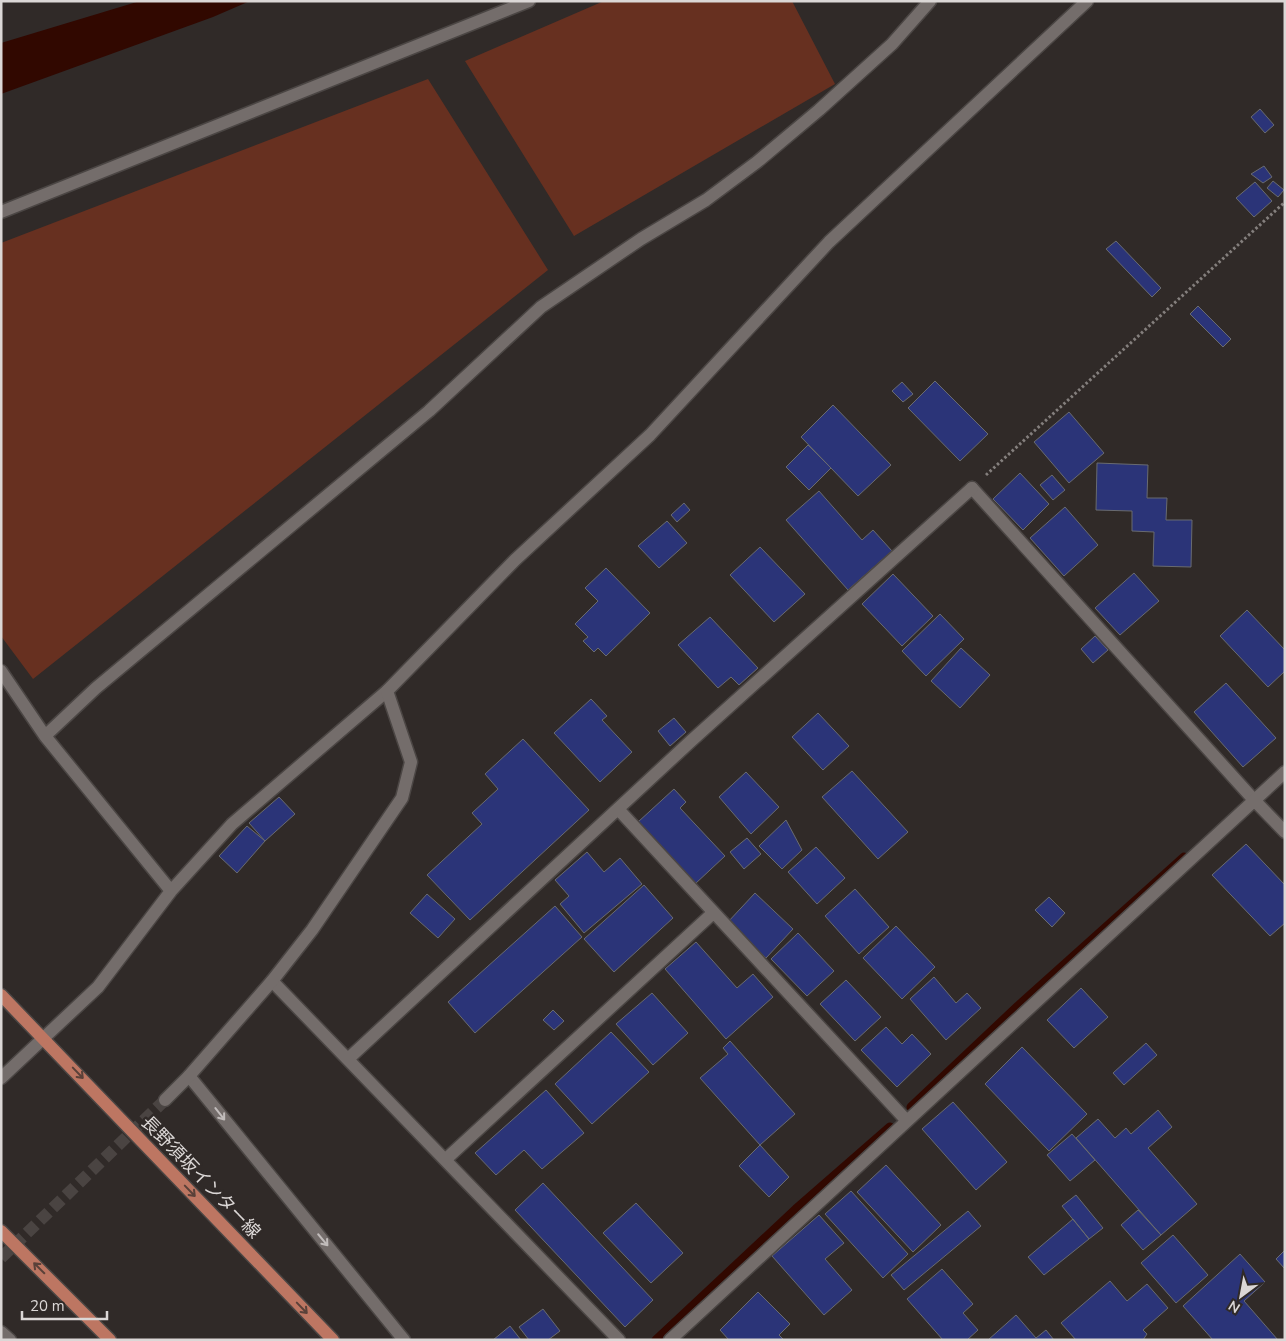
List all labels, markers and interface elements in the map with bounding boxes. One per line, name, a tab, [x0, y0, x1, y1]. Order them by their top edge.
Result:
one-way arrow	[72, 1067, 84, 1080]
one-way arrow	[214, 1107, 225, 1120]
street label: 長野須坂インター線	[136, 1110, 266, 1244]
one-way arrow	[184, 1184, 196, 1197]
one-way arrow	[317, 1233, 328, 1246]
one-way arrow	[32, 1262, 45, 1274]
north arrow	[1216, 1271, 1266, 1321]
scale bar	[22, 1288, 108, 1320]
text: 20 m	[30, 1296, 65, 1316]
text: N	[1225, 1296, 1244, 1317]
one-way arrow	[296, 1302, 308, 1314]

